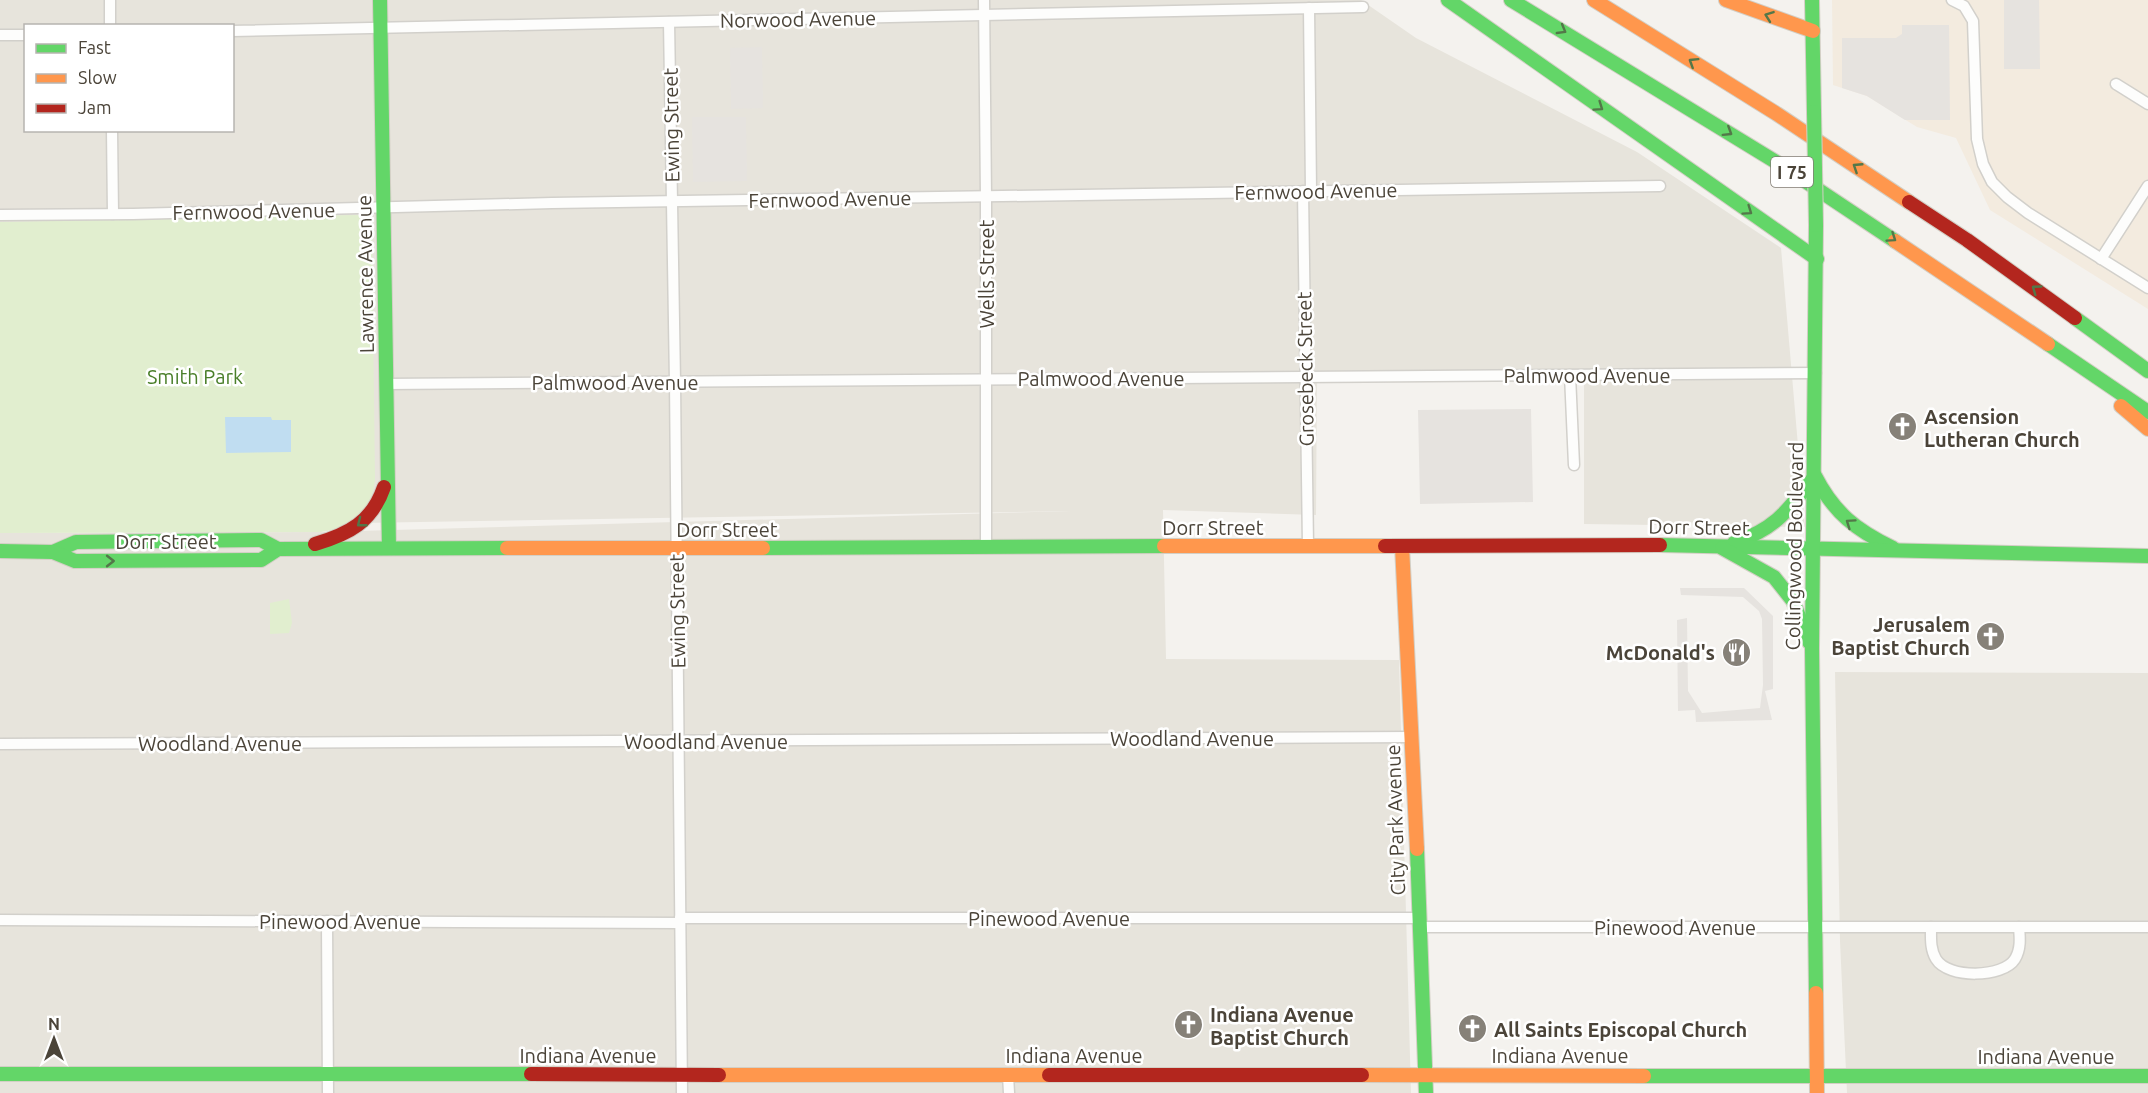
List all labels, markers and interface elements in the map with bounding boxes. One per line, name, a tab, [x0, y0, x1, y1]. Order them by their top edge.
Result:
street label: Norwood Avenue	[720, 6, 876, 32]
one-way arrow	[1764, 10, 1775, 23]
one-way arrow	[1556, 22, 1566, 34]
legend	[24, 24, 234, 132]
text: Fast	[78, 37, 111, 57]
one-way arrow	[1689, 58, 1700, 69]
text: Slow	[78, 67, 117, 87]
street label: Ewing Street	[658, 67, 683, 183]
text: Jam	[78, 97, 112, 117]
one-way arrow	[1592, 100, 1603, 111]
one-way arrow	[1722, 124, 1732, 136]
road number: I 75	[1771, 157, 1813, 187]
one-way arrow	[1853, 163, 1863, 175]
street label: Fernwood Avenue	[1234, 178, 1398, 204]
street label: Fernwood Avenue	[748, 186, 912, 212]
street label: Lawrence Avenue	[352, 195, 378, 353]
street label: Fernwood Avenue	[172, 198, 336, 224]
one-way arrow	[1742, 204, 1753, 215]
street label: Wells Street	[975, 219, 998, 328]
one-way arrow	[1885, 231, 1896, 242]
one-way arrow	[2031, 285, 2042, 296]
street label: Grosebeck Street	[1292, 291, 1318, 447]
street label: Palmwood Avenue	[1503, 364, 1671, 387]
park label: Smith Park	[147, 365, 243, 388]
street label: Palmwood Avenue	[1017, 367, 1185, 390]
street label: Palmwood Avenue	[531, 371, 699, 394]
place label: Ascension Lutheran Church	[1924, 405, 2080, 451]
church icon: Ascension Lutheran Church	[1887, 411, 1919, 443]
street label: Collingwood Boulevard	[1781, 441, 1807, 651]
street label: Dorr Street	[1648, 515, 1750, 539]
one-way arrow	[356, 516, 367, 527]
street label: Dorr Street	[1162, 516, 1264, 539]
street label: Dorr Street	[676, 518, 778, 541]
one-way arrow	[1845, 519, 1856, 530]
street label: Dorr Street	[115, 530, 217, 553]
street label: Ewing Street	[664, 553, 689, 669]
one-way arrow	[105, 555, 114, 567]
place label: Jerusalem Baptist Church	[1831, 613, 1970, 659]
church icon: Jerusalem Baptist Church	[1975, 620, 2007, 652]
restaurant icon: McDonald's	[1720, 636, 1752, 668]
place label: McDonald's	[1606, 641, 1715, 664]
street label: Woodland Avenue	[1110, 727, 1274, 750]
street label: Woodland Avenue	[624, 730, 788, 753]
street label: Woodland Avenue	[138, 732, 302, 755]
street label: City Park Avenue	[1381, 744, 1409, 896]
street label: Pinewood Avenue	[968, 907, 1130, 930]
street label: Pinewood Avenue	[259, 910, 421, 933]
street label: Pinewood Avenue	[1594, 916, 1756, 939]
place label: Indiana Avenue Baptist Church	[1210, 1003, 1354, 1049]
north arrow	[24, 1009, 84, 1069]
church icon: Indiana Avenue Baptist Church	[1173, 1009, 1205, 1041]
church icon: All Saints Episcopal Church	[1457, 1013, 1489, 1045]
text: N	[48, 1015, 60, 1033]
place label: All Saints Episcopal Church	[1494, 1018, 1747, 1041]
street label: Indiana Avenue	[519, 1044, 657, 1067]
street label: Indiana Avenue	[1005, 1044, 1143, 1067]
street label: Indiana Avenue	[1491, 1044, 1629, 1067]
street label: Indiana Avenue	[1977, 1045, 2115, 1068]

